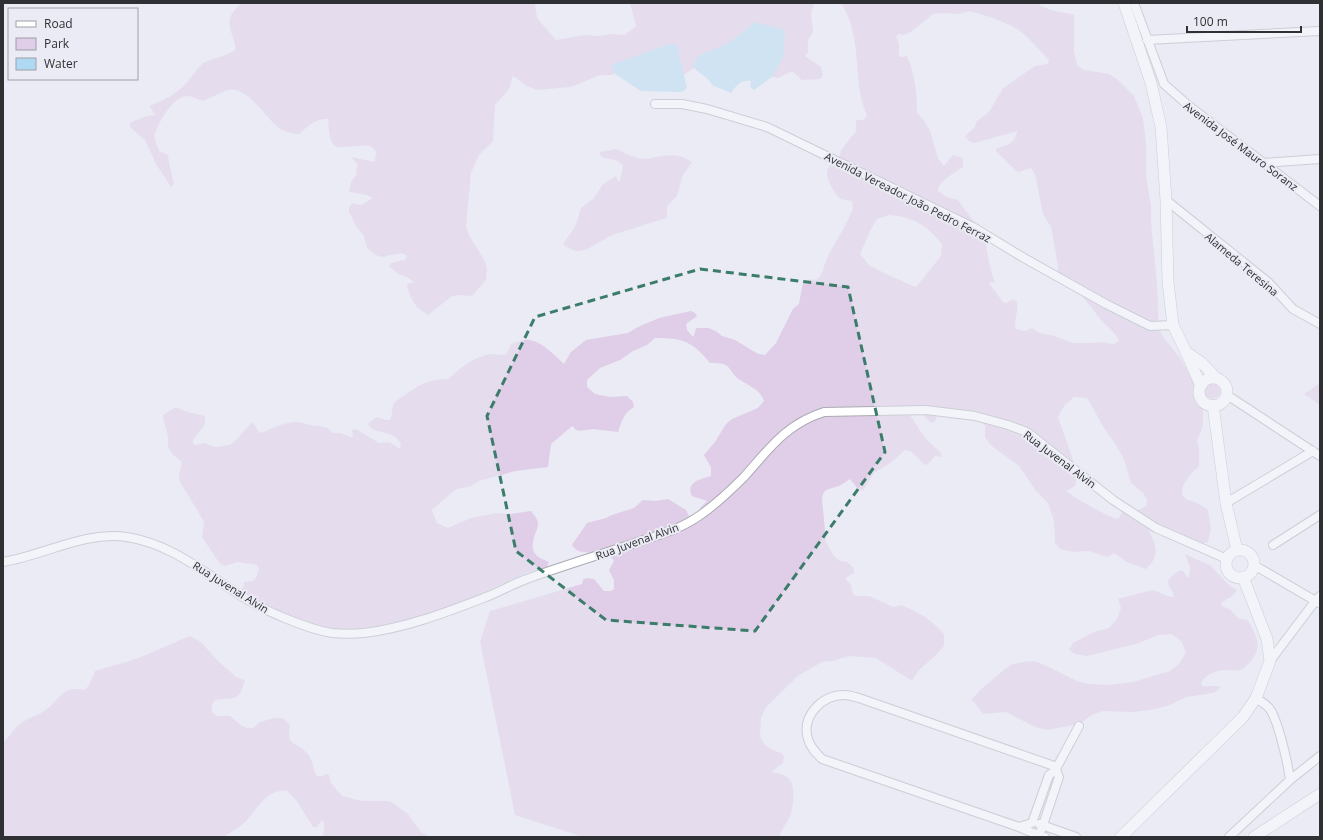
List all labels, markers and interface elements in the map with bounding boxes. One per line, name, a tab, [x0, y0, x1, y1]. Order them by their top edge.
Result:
legend	[8, 8, 138, 80]
scale bar	[1187, 8, 1301, 34]
text: 100 m	[1193, 13, 1228, 30]
text: Road	[44, 15, 73, 32]
text: Park	[44, 35, 70, 52]
text: Water	[44, 55, 78, 72]
street label: Avenida José Mauro Soranz	[1181, 98, 1301, 194]
street label: Avenida Vereador João Pedro Ferraz	[822, 148, 994, 246]
street label: Alameda Teresina	[1202, 229, 1282, 299]
street label: Rua Juvenal Alvin	[1021, 427, 1099, 491]
street label: Rua Juvenal Alvin	[593, 519, 681, 563]
street label: Rua Juvenal Alvin	[190, 558, 272, 616]

